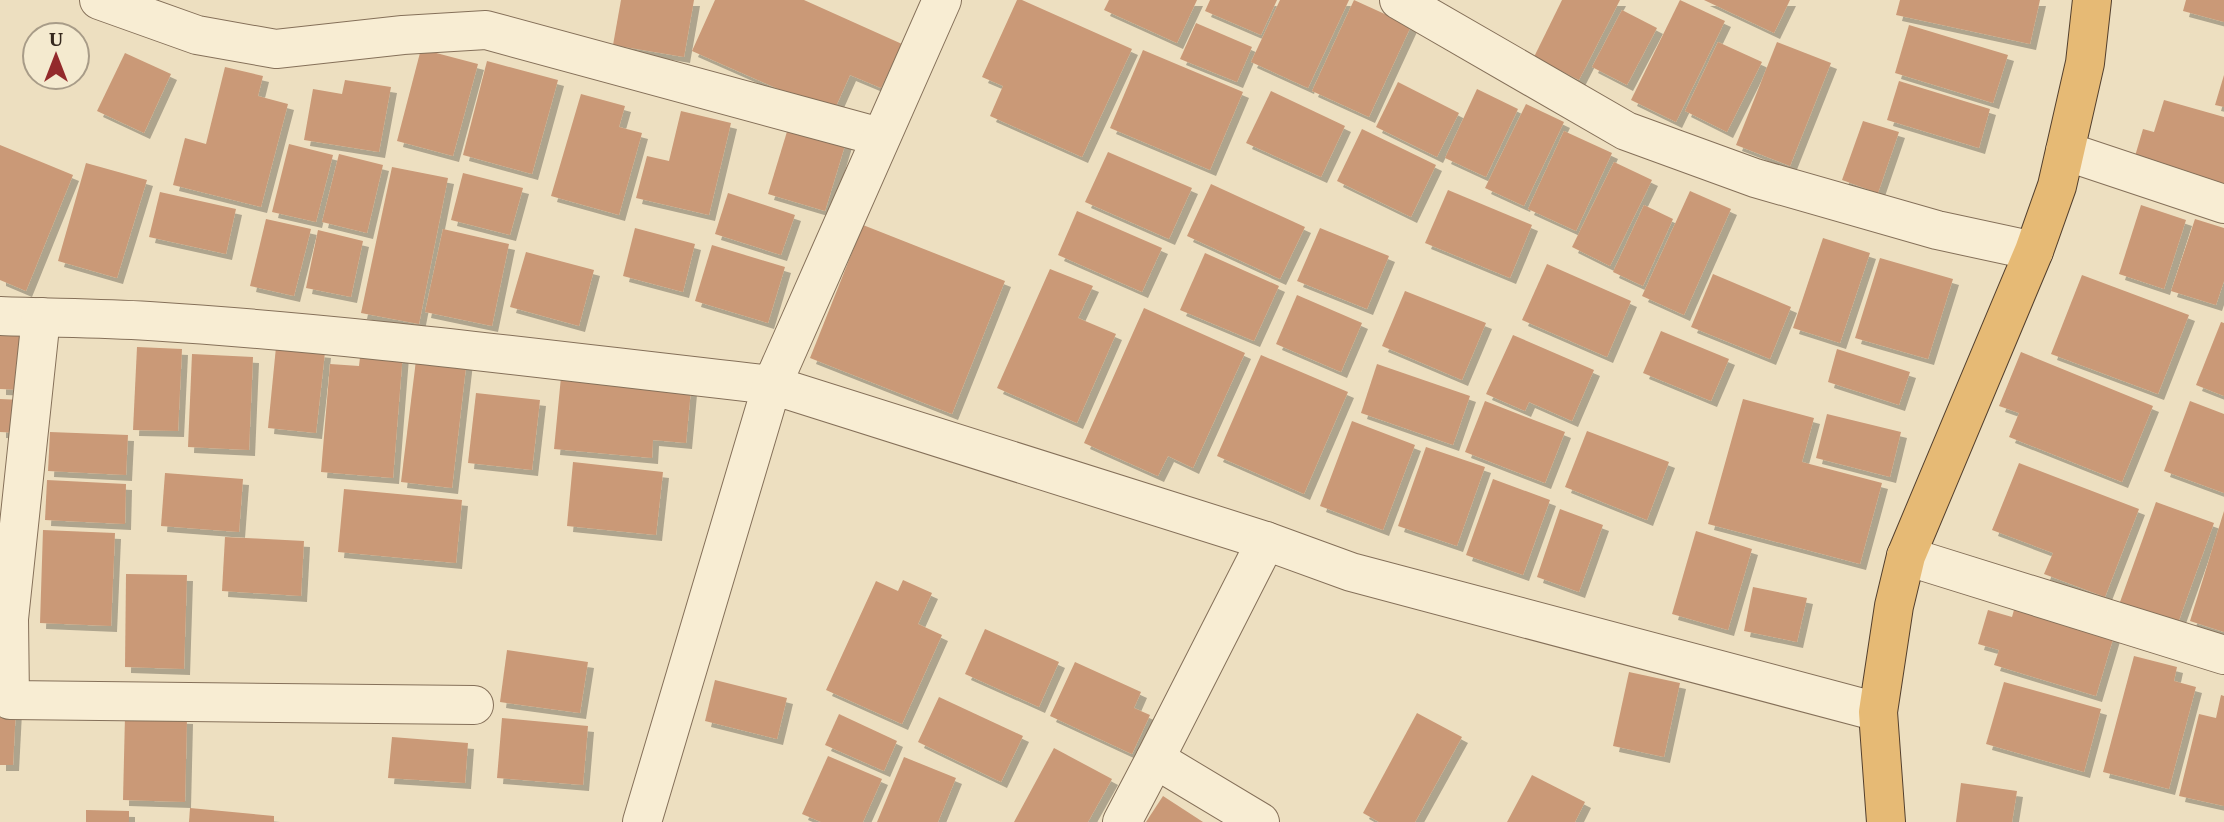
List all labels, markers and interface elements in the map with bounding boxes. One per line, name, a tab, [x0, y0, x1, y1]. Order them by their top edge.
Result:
north arrow	[21, 21, 91, 91]
text: U	[49, 27, 63, 51]

